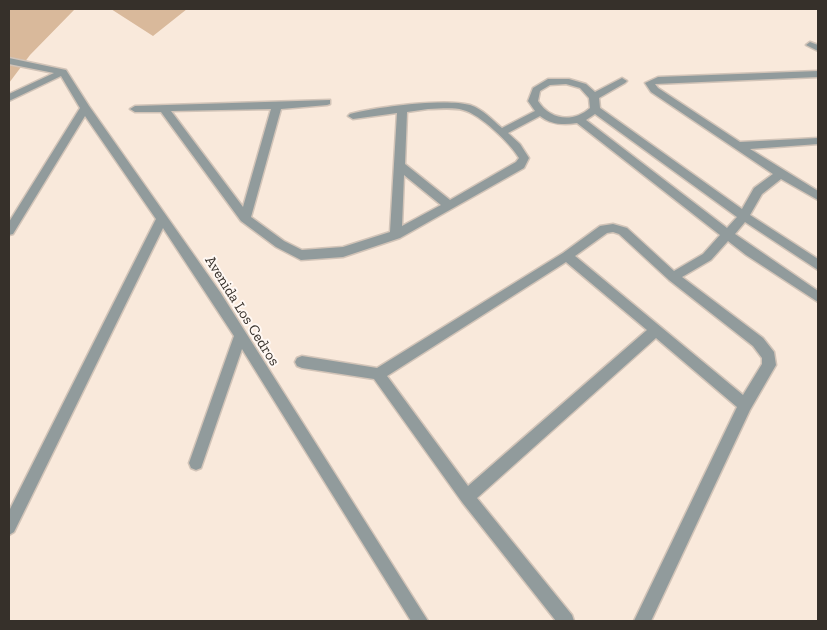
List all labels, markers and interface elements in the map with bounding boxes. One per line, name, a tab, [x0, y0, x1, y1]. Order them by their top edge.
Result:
street label: Avenida Los Cedros	[201, 253, 283, 369]

